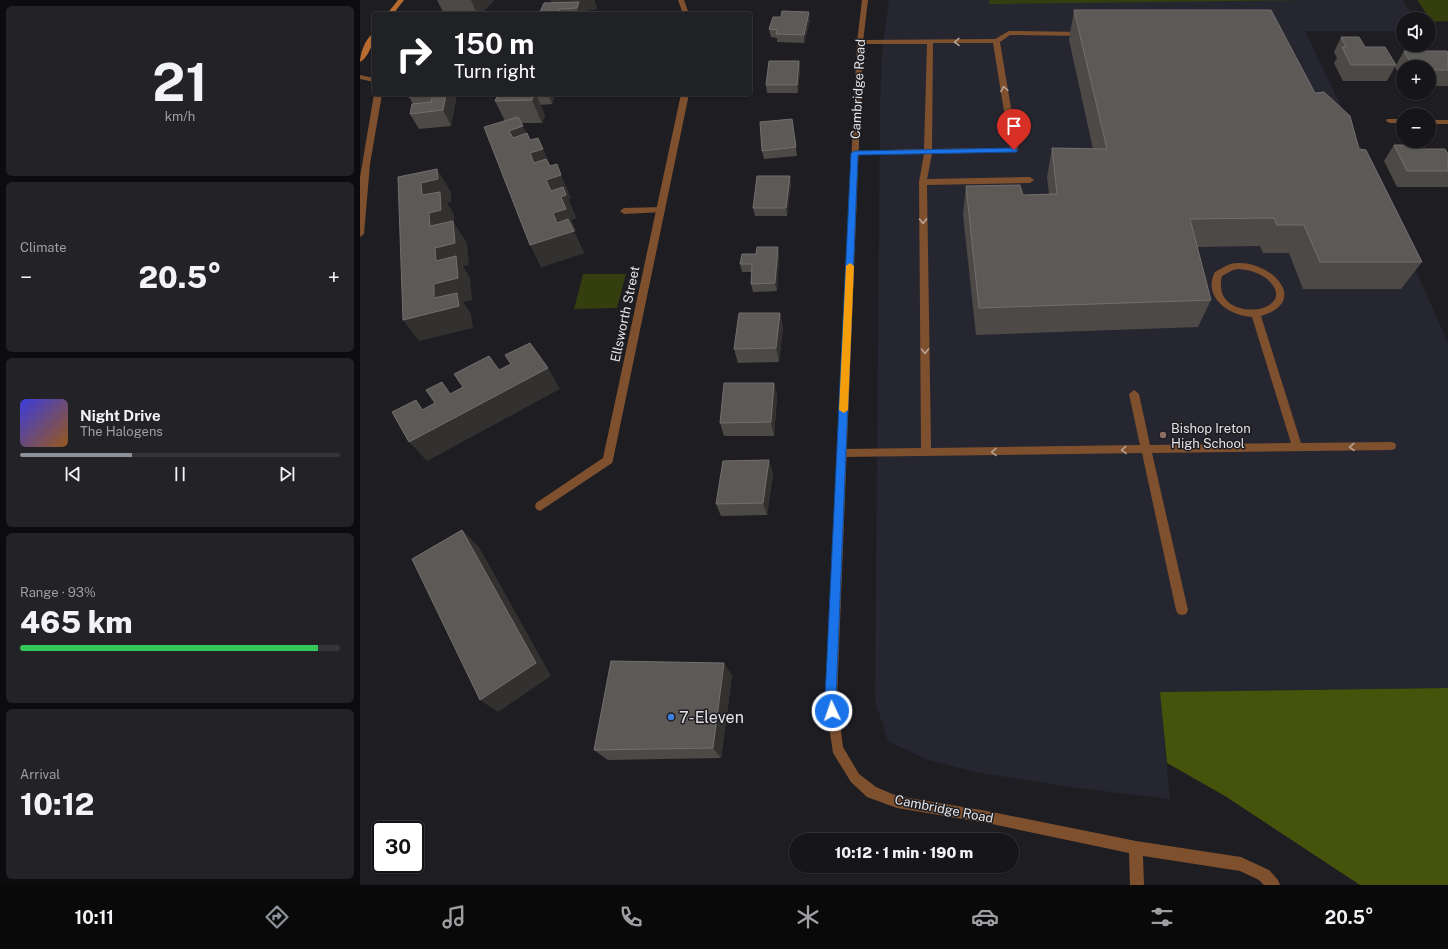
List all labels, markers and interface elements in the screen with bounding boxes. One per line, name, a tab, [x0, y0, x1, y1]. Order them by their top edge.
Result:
map controls	[1396, 12, 1436, 148]
button: sound	[1396, 12, 1436, 52]
text: 150 m	[454, 27, 534, 60]
icon: right	[388, 28, 440, 80]
one-way arrow	[954, 37, 960, 46]
street label: Cambridge Road	[848, 39, 868, 139]
text: 21	[152, 52, 208, 113]
button: +	[1396, 60, 1436, 100]
text: Turn right	[454, 61, 536, 82]
one-way arrow	[1000, 86, 1009, 93]
button: −	[1396, 108, 1436, 148]
text: km/h	[165, 109, 195, 124]
pin	[997, 109, 1031, 150]
icon: arrive	[1003, 115, 1025, 137]
one-way arrow	[919, 218, 927, 224]
text: Climate	[20, 240, 67, 255]
text: 20.5°	[138, 259, 222, 295]
text: −	[20, 264, 32, 290]
text: +	[328, 264, 340, 290]
street label: Ellsworth Street	[607, 265, 643, 363]
one-way arrow	[921, 348, 929, 354]
text: Night Drive	[80, 407, 161, 424]
place label: Bishop Ireton High School	[1171, 421, 1251, 451]
text: The Halogens	[80, 424, 163, 439]
marker: Bishop Ireton High School	[1158, 430, 1168, 440]
one-way arrow	[1349, 442, 1355, 451]
one-way arrow	[1121, 446, 1127, 454]
one-way arrow	[991, 448, 997, 456]
icon: previous	[62, 463, 84, 485]
icon: pause	[169, 463, 191, 485]
icon: next	[276, 463, 298, 485]
text: Range · 93%	[20, 585, 96, 600]
text: 465 km	[20, 604, 133, 640]
position arrow	[811, 690, 853, 732]
place label: 7-Eleven	[679, 708, 744, 727]
marker: 7-Eleven	[666, 712, 676, 722]
text: Arrival	[20, 767, 60, 782]
text: 10:12	[20, 786, 94, 822]
street label: Cambridge Road	[893, 792, 995, 826]
speed limit sign: 30	[372, 821, 424, 873]
text: 10:12 · 1 min · 190 m	[835, 844, 973, 861]
icon: directions	[263, 903, 291, 931]
icon: music	[440, 903, 468, 931]
icon: phone	[617, 903, 645, 931]
icon: climate	[794, 903, 822, 931]
icon: car	[971, 903, 999, 931]
icon: filters	[1148, 903, 1176, 931]
text: 10:11	[74, 907, 114, 928]
text: 20.5°	[1325, 907, 1373, 928]

